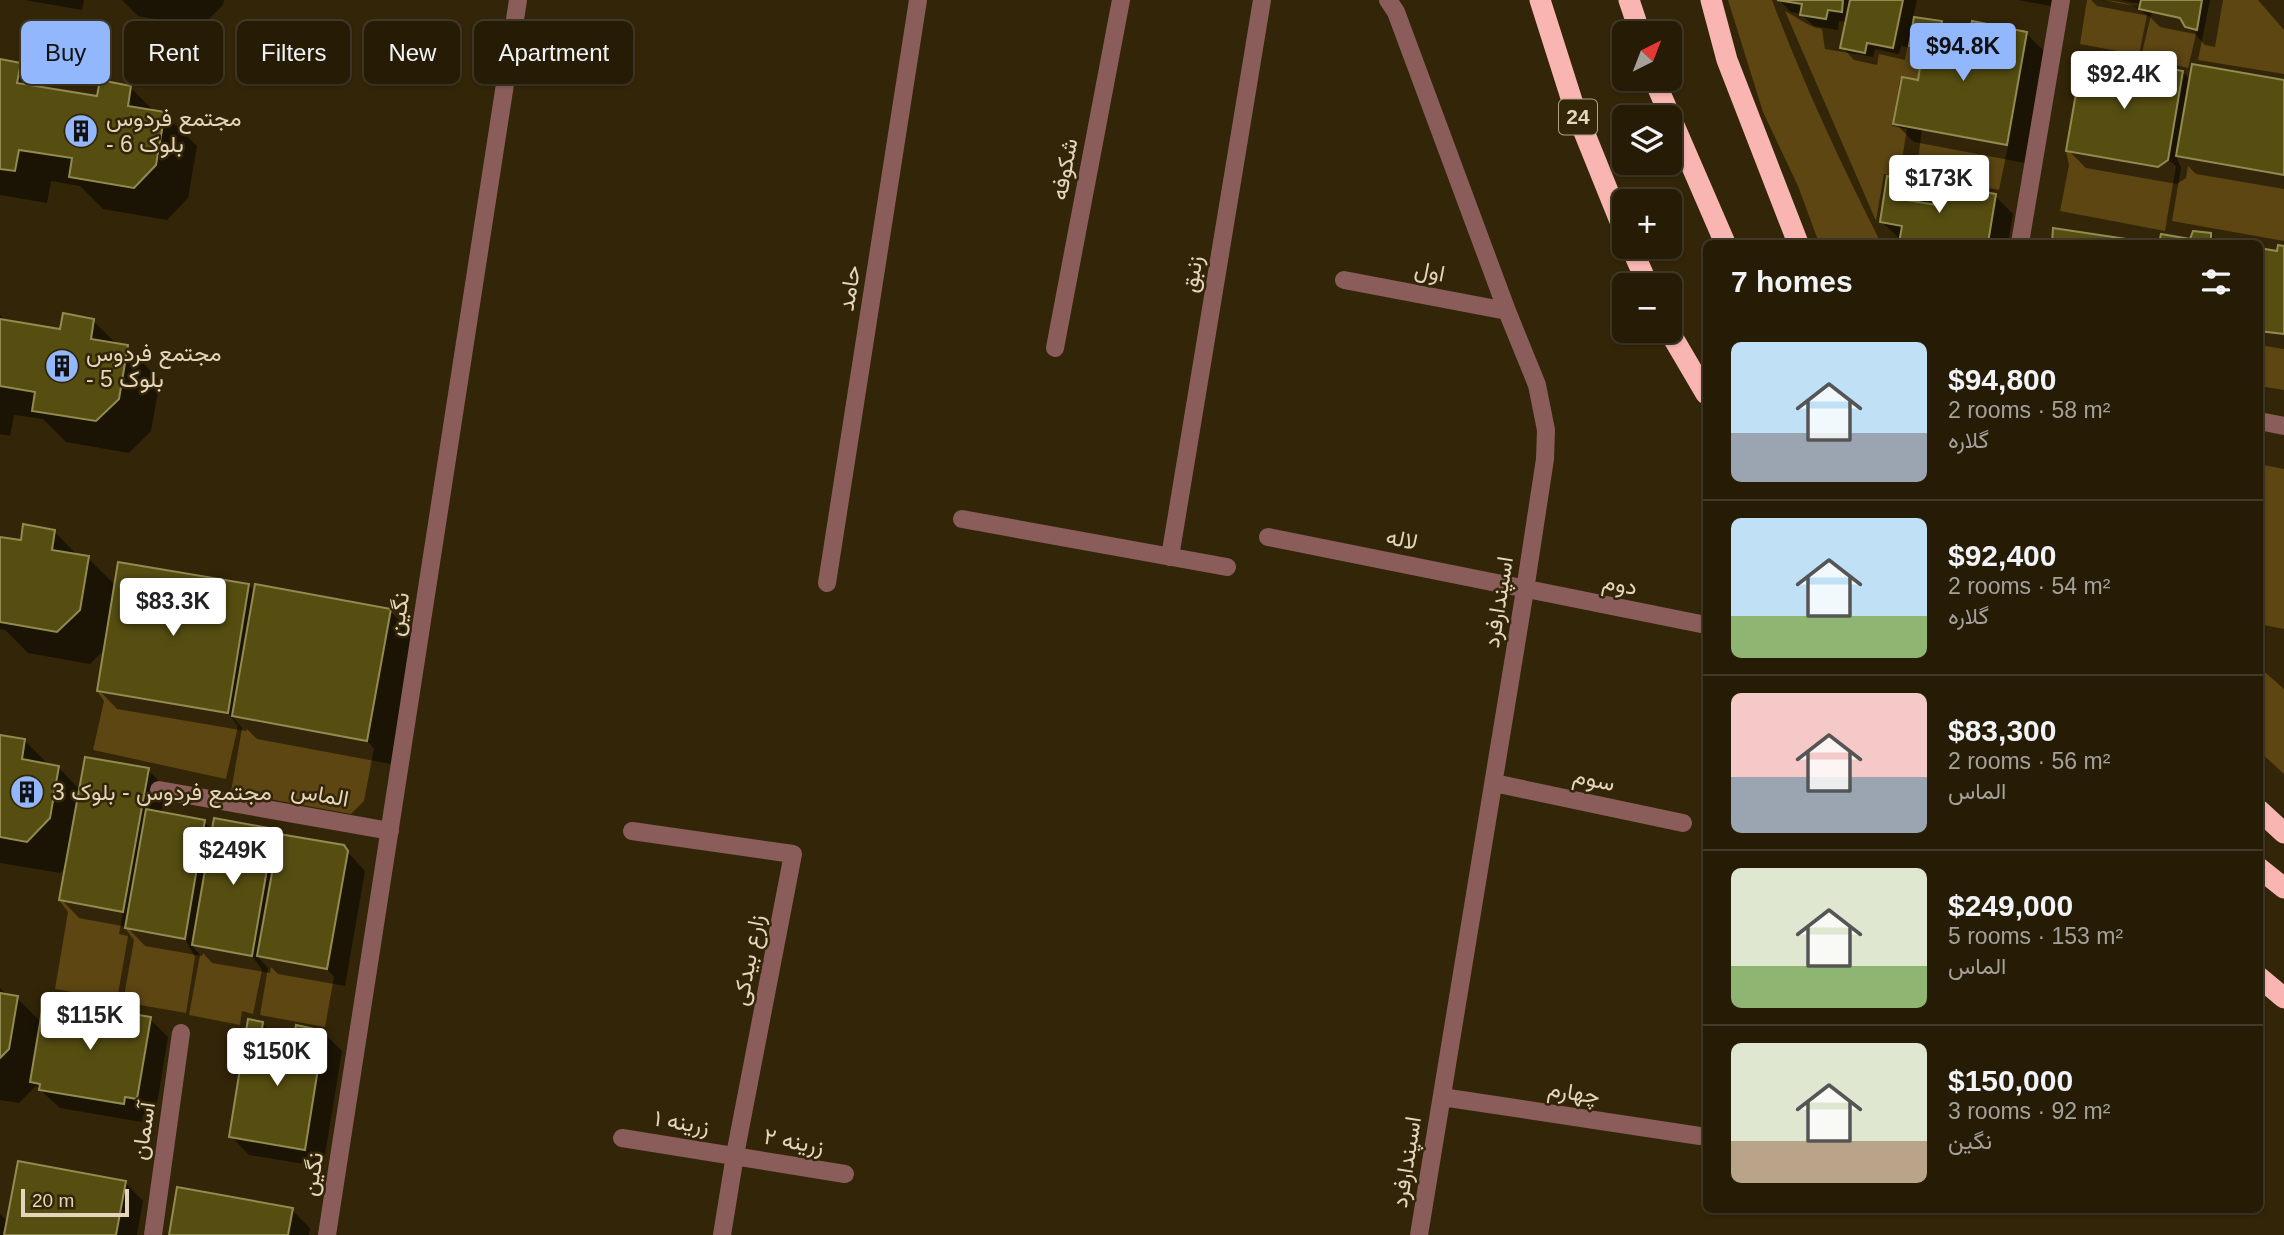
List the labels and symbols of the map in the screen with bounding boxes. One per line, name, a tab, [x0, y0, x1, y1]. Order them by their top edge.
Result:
north arrow	[1612, 21, 1682, 91]
pin: $94.8K	[1906, 24, 2020, 83]
pin: $92.4K	[2067, 52, 2181, 111]
road number: 24	[1559, 100, 1597, 134]
place label: مجتمع فردوس - بلوک 6	[106, 105, 242, 159]
building icon: مجتمع فردوس - بلوک 6	[62, 112, 100, 150]
street label: شکوفه	[1045, 136, 1085, 203]
pin: $173K	[1890, 156, 1988, 215]
street label: زنبق	[1176, 254, 1210, 295]
street label: اول	[1412, 255, 1447, 289]
street label: حامد	[833, 263, 865, 313]
place label: مجتمع فردوس - بلوک 5	[86, 340, 222, 394]
building icon: مجتمع فردوس - بلوک 5	[43, 347, 81, 385]
street label: لاله	[1384, 523, 1420, 555]
street label: اسپندارفرد	[1478, 555, 1521, 650]
street label: دوم	[1600, 568, 1640, 602]
pin: $83.3K	[116, 578, 230, 638]
street label: نگین	[382, 590, 415, 638]
street label: سوم	[1570, 762, 1617, 798]
building icon: مجتمع فردوس - بلوک 3	[8, 773, 46, 811]
street label: الماس	[289, 776, 351, 813]
place label: مجتمع فردوس - بلوک 3	[52, 779, 272, 808]
pin: $249K	[184, 828, 282, 887]
street label: زارع بیدکی	[726, 912, 773, 1008]
pin: $115K	[41, 992, 139, 1052]
pin: $150K	[228, 1028, 326, 1088]
street label: چهارم	[1546, 1075, 1602, 1112]
street label: آسمان	[126, 1099, 160, 1162]
street label: زرینه ۱	[652, 1105, 711, 1141]
street label: اسپندارفرد	[1386, 1115, 1429, 1210]
street label: زرینه ۲	[762, 1123, 826, 1161]
street label: نگین	[296, 1150, 329, 1198]
scale bar	[21, 1186, 130, 1218]

